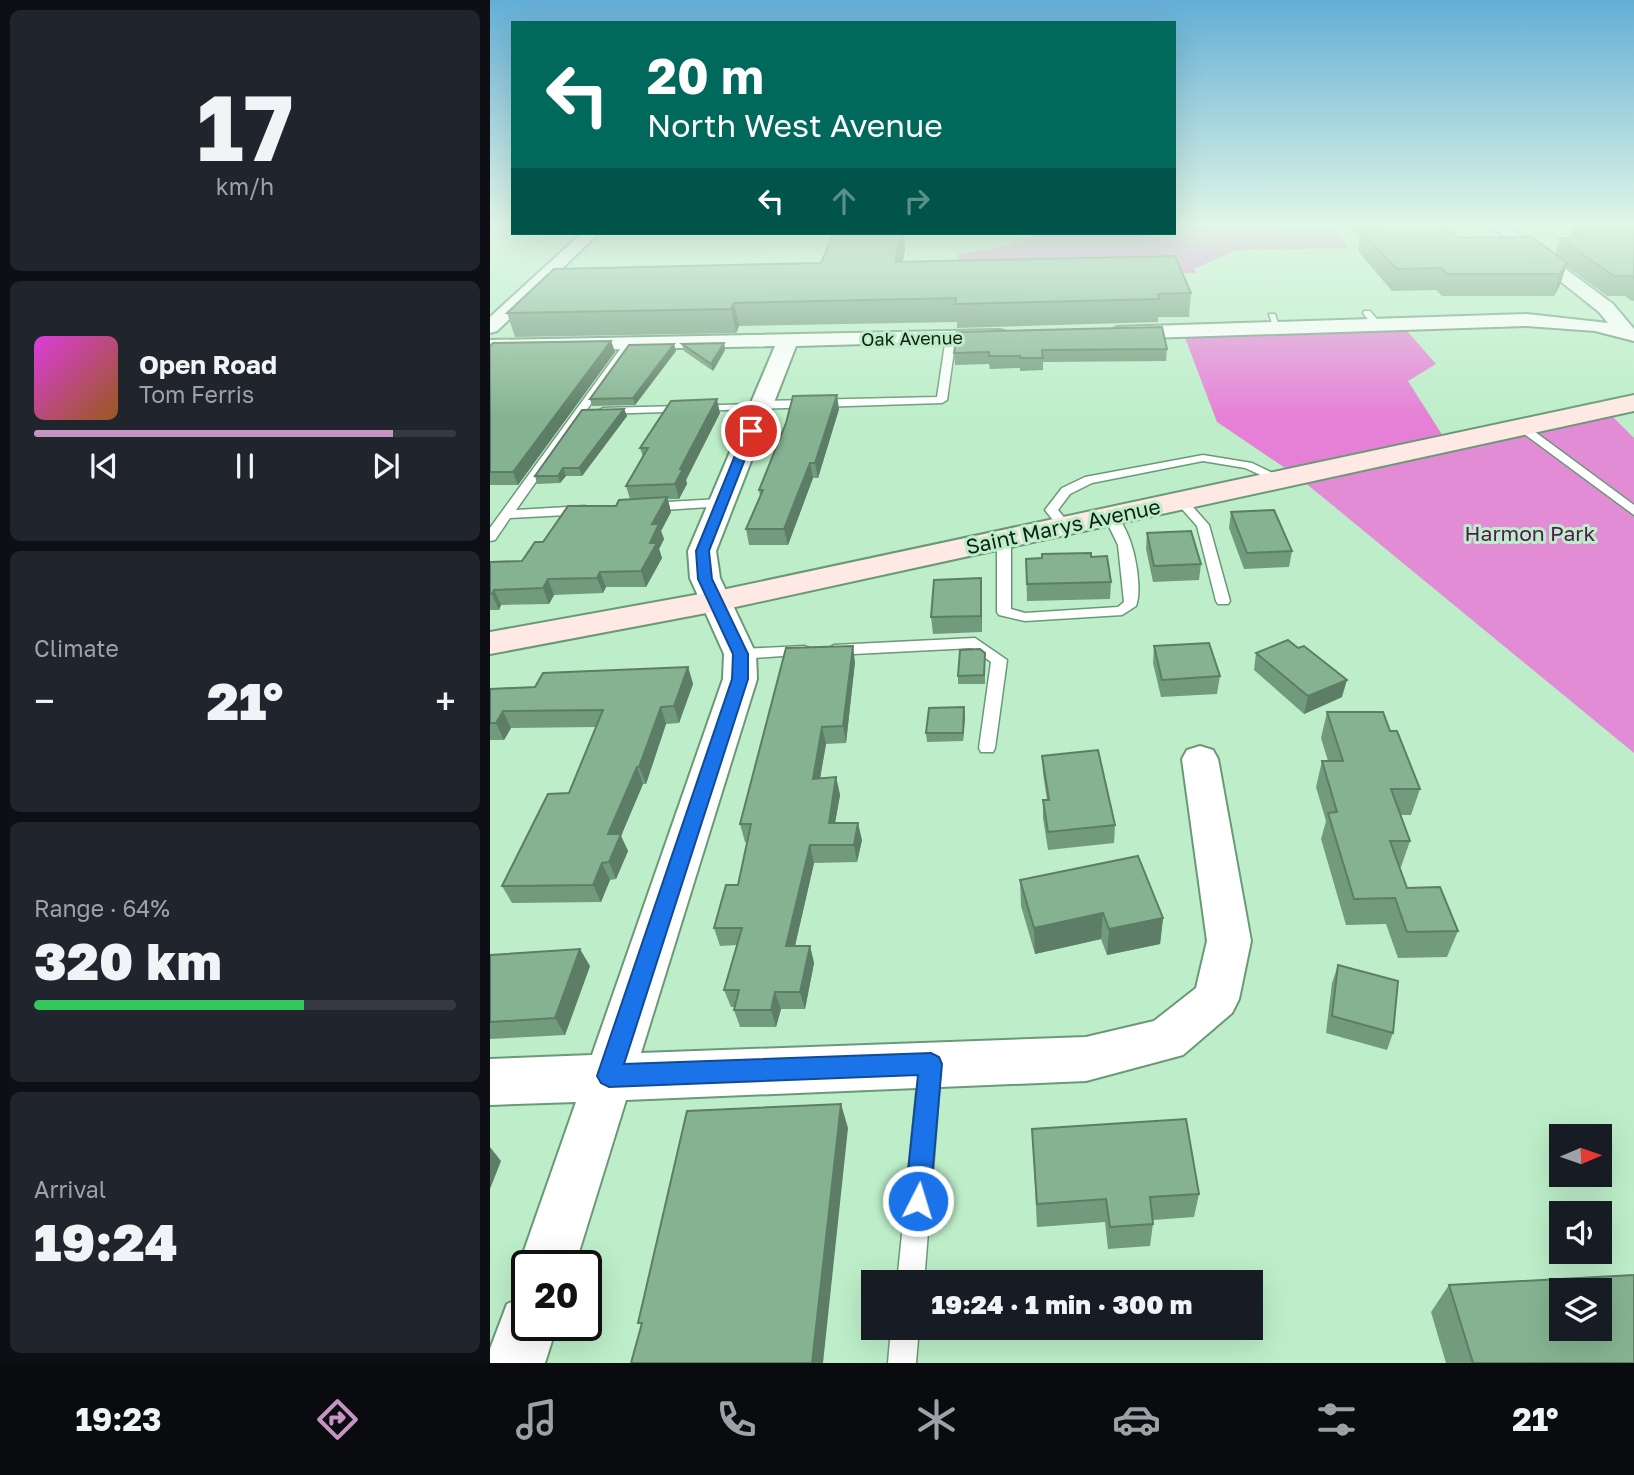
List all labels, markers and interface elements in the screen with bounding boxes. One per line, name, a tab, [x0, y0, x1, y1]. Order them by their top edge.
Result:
text: 20 m	[647, 46, 764, 105]
icon: left	[532, 49, 623, 140]
text: 17	[197, 72, 293, 181]
text: North West Avenue	[647, 106, 943, 144]
text: km/h	[216, 172, 274, 200]
icon: left	[752, 182, 790, 220]
icon: ahead	[825, 182, 863, 220]
icon: right	[898, 182, 936, 220]
street label: Oak Avenue	[861, 326, 963, 350]
text: Open Road	[139, 349, 277, 380]
text: Tom Ferris	[139, 380, 254, 408]
pin	[721, 401, 781, 461]
icon: arrive	[732, 412, 770, 450]
icon: previous	[85, 447, 123, 485]
icon: pause	[226, 447, 264, 485]
icon: next	[367, 447, 405, 485]
street label: Saint Marys Avenue	[963, 493, 1163, 559]
park label: Harmon Park	[1465, 520, 1596, 546]
text: Climate	[34, 634, 119, 662]
text: 21°	[207, 669, 283, 731]
text: −	[34, 678, 55, 723]
text: +	[435, 678, 456, 723]
text: Range · 64%	[34, 894, 170, 922]
text: 320 km	[34, 929, 222, 991]
north arrow	[1549, 1124, 1612, 1186]
map controls	[1549, 1124, 1612, 1341]
position arrow	[881, 1164, 955, 1238]
text: Arrival	[34, 1175, 106, 1203]
button: sound	[1549, 1201, 1612, 1264]
text: 19:24	[34, 1210, 178, 1272]
speed limit sign: 20	[511, 1250, 602, 1341]
button: layers	[1549, 1278, 1612, 1341]
text: 19:24 · 1 min · 300 m	[932, 1289, 1192, 1320]
icon: directions	[313, 1395, 362, 1444]
icon: music	[512, 1395, 561, 1444]
icon: phone	[712, 1395, 761, 1444]
icon: climate	[912, 1395, 961, 1444]
icon: car	[1112, 1395, 1161, 1444]
icon: filters	[1312, 1395, 1361, 1444]
text: 19:23	[75, 1400, 162, 1438]
text: 21°	[1512, 1400, 1558, 1438]

